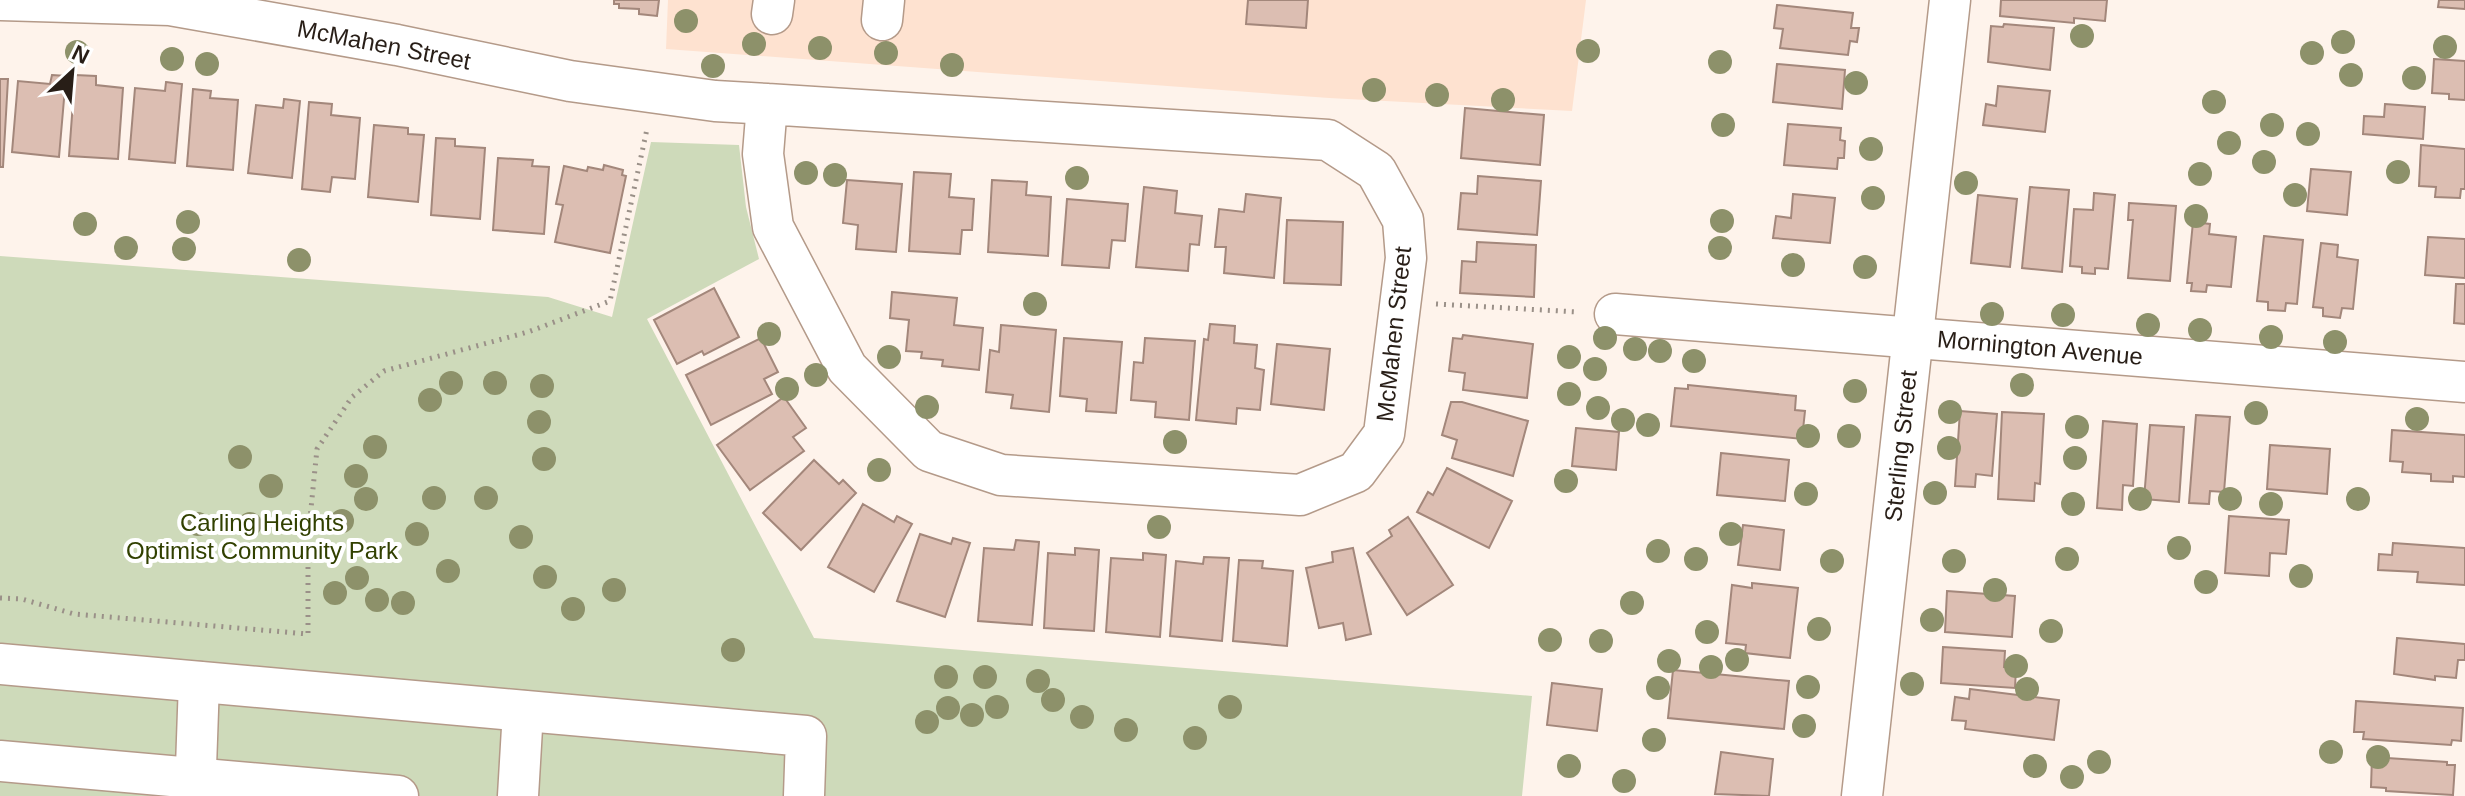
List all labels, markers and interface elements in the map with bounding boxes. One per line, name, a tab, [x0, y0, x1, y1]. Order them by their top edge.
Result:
street label: McMahen Street	[295, 14, 473, 75]
north arrow	[32, 32, 112, 112]
text: N	[68, 40, 93, 69]
street label: McMahen Street	[1371, 245, 1416, 423]
street label: Mornington Avenue	[1936, 325, 2144, 370]
street label: Sterling Street	[1879, 369, 1922, 523]
park label: Carling Heights Optimist Community Park	[126, 509, 399, 564]

